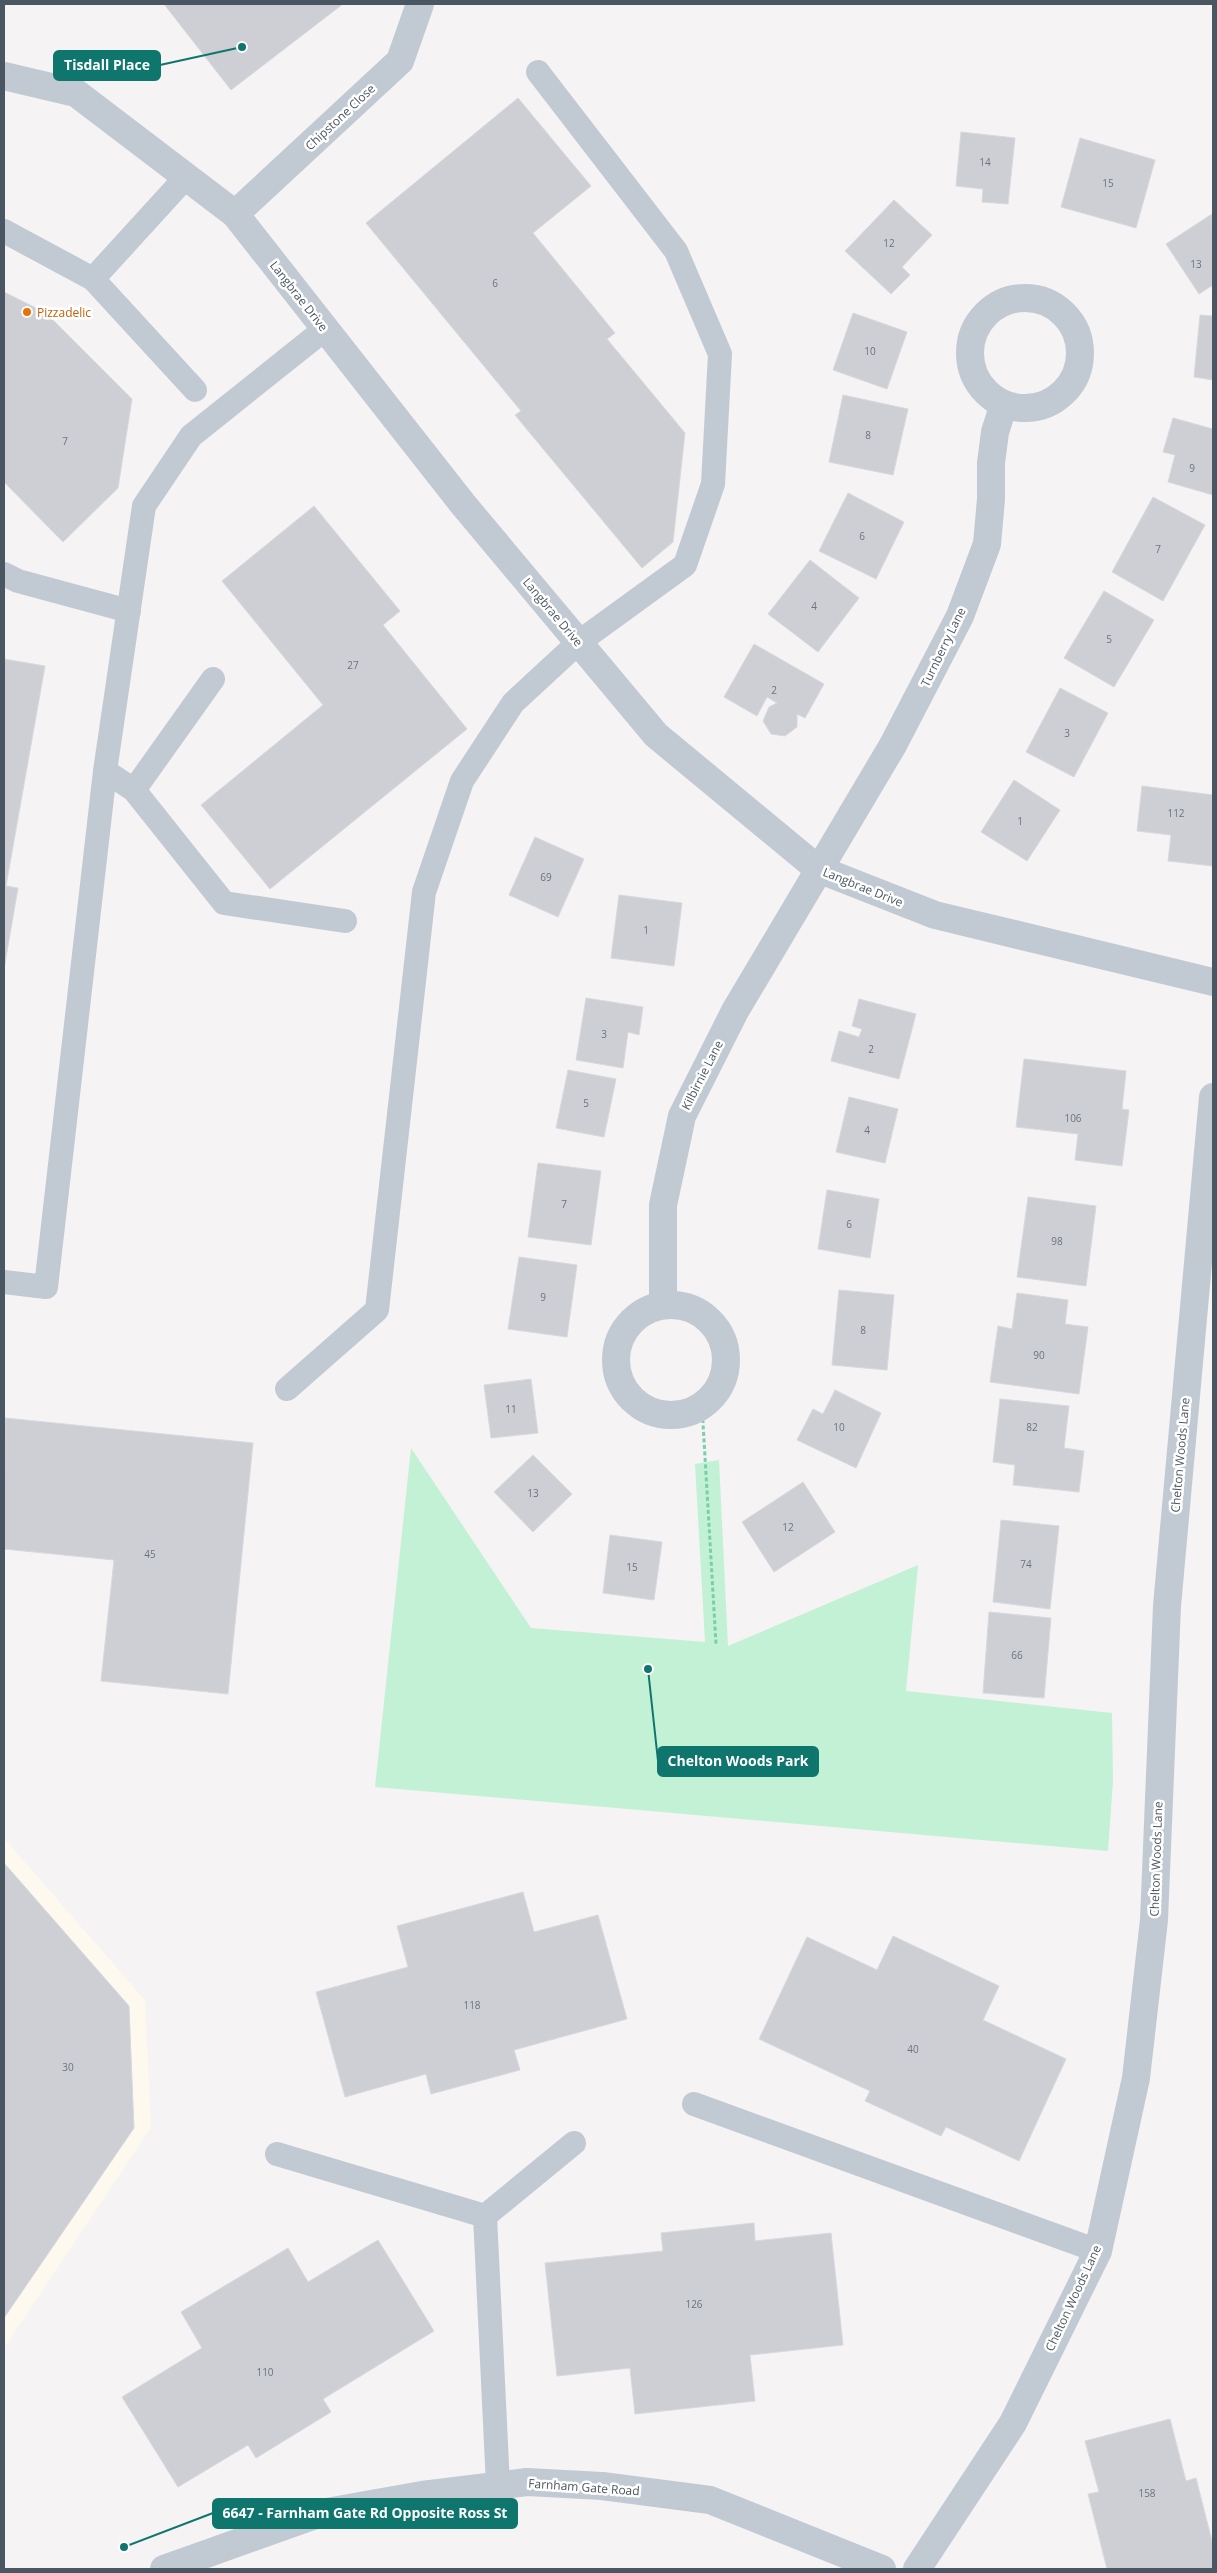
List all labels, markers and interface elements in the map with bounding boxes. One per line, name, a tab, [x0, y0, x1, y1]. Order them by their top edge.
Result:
callout: Tisdall Place	[54, 51, 160, 80]
text: Tisdall Place	[64, 55, 150, 74]
street label: Chipstone Close	[301, 80, 379, 154]
house number: 14	[979, 155, 991, 169]
house number: 15	[1102, 176, 1114, 190]
house number: 12	[883, 236, 895, 250]
street label: Langbrae Drive	[266, 257, 332, 335]
house number: 13	[1190, 257, 1202, 271]
house number: 6	[492, 276, 498, 290]
place label: Pizzadelic	[37, 304, 91, 321]
marker: Pizzadelic	[21, 306, 33, 318]
house number: 10	[864, 344, 876, 358]
house number: 8	[865, 428, 871, 442]
house number: 7	[62, 434, 68, 448]
house number: 9	[1189, 461, 1195, 475]
house number: 6	[859, 529, 865, 543]
house number: 7	[1155, 542, 1161, 556]
street label: Langbrae Drive	[519, 574, 587, 650]
house number: 4	[811, 599, 817, 613]
street label: Turnberry Lane	[916, 604, 970, 690]
house number: 5	[1106, 632, 1112, 646]
house number: 27	[347, 658, 359, 672]
house number: 2	[771, 683, 777, 697]
house number: 3	[1064, 726, 1070, 740]
house number: 112	[1167, 806, 1185, 820]
house number: 1	[1017, 814, 1023, 828]
street label: Langbrae Drive	[820, 863, 906, 911]
house number: 69	[540, 870, 552, 884]
house number: 1	[643, 923, 649, 937]
house number: 3	[601, 1027, 607, 1041]
street label: Kilbirnie Lane	[677, 1037, 727, 1113]
house number: 2	[868, 1042, 874, 1056]
house number: 5	[583, 1096, 589, 1110]
house number: 106	[1064, 1111, 1082, 1125]
house number: 4	[864, 1123, 870, 1137]
house number: 7	[561, 1197, 567, 1211]
house number: 6	[846, 1217, 852, 1231]
house number: 98	[1051, 1234, 1063, 1248]
house number: 9	[540, 1290, 546, 1304]
house number: 8	[860, 1323, 866, 1337]
house number: 90	[1033, 1348, 1045, 1362]
street label: Chelton Woods Lane	[1167, 1397, 1194, 1513]
house number: 11	[505, 1402, 517, 1416]
house number: 10	[833, 1420, 845, 1434]
house number: 82	[1026, 1420, 1038, 1434]
house number: 13	[527, 1486, 539, 1500]
house number: 12	[782, 1520, 794, 1534]
house number: 45	[144, 1547, 156, 1561]
house number: 74	[1020, 1557, 1032, 1571]
house number: 15	[626, 1560, 638, 1574]
house number: 66	[1011, 1648, 1023, 1662]
callout: Chelton Woods Park	[658, 1747, 818, 1776]
text: Chelton Woods Park	[668, 1751, 809, 1770]
street label: Chelton Woods Lane	[1145, 1801, 1167, 1917]
house number: 118	[463, 1998, 481, 2012]
house number: 40	[907, 2042, 919, 2056]
house number: 30	[62, 2060, 74, 2074]
street label: Chelton Woods Lane	[1041, 2242, 1105, 2354]
house number: 126	[685, 2297, 703, 2311]
house number: 110	[256, 2365, 274, 2379]
street label: Farnham Gate Road	[528, 2475, 640, 2499]
house number: 158	[1138, 2486, 1156, 2500]
callout: 6647 - Farnham Gate Rd Opposite Ross St	[213, 2499, 517, 2528]
text: 6647 - Farnham Gate Rd Opposite Ross St	[223, 2503, 507, 2522]

